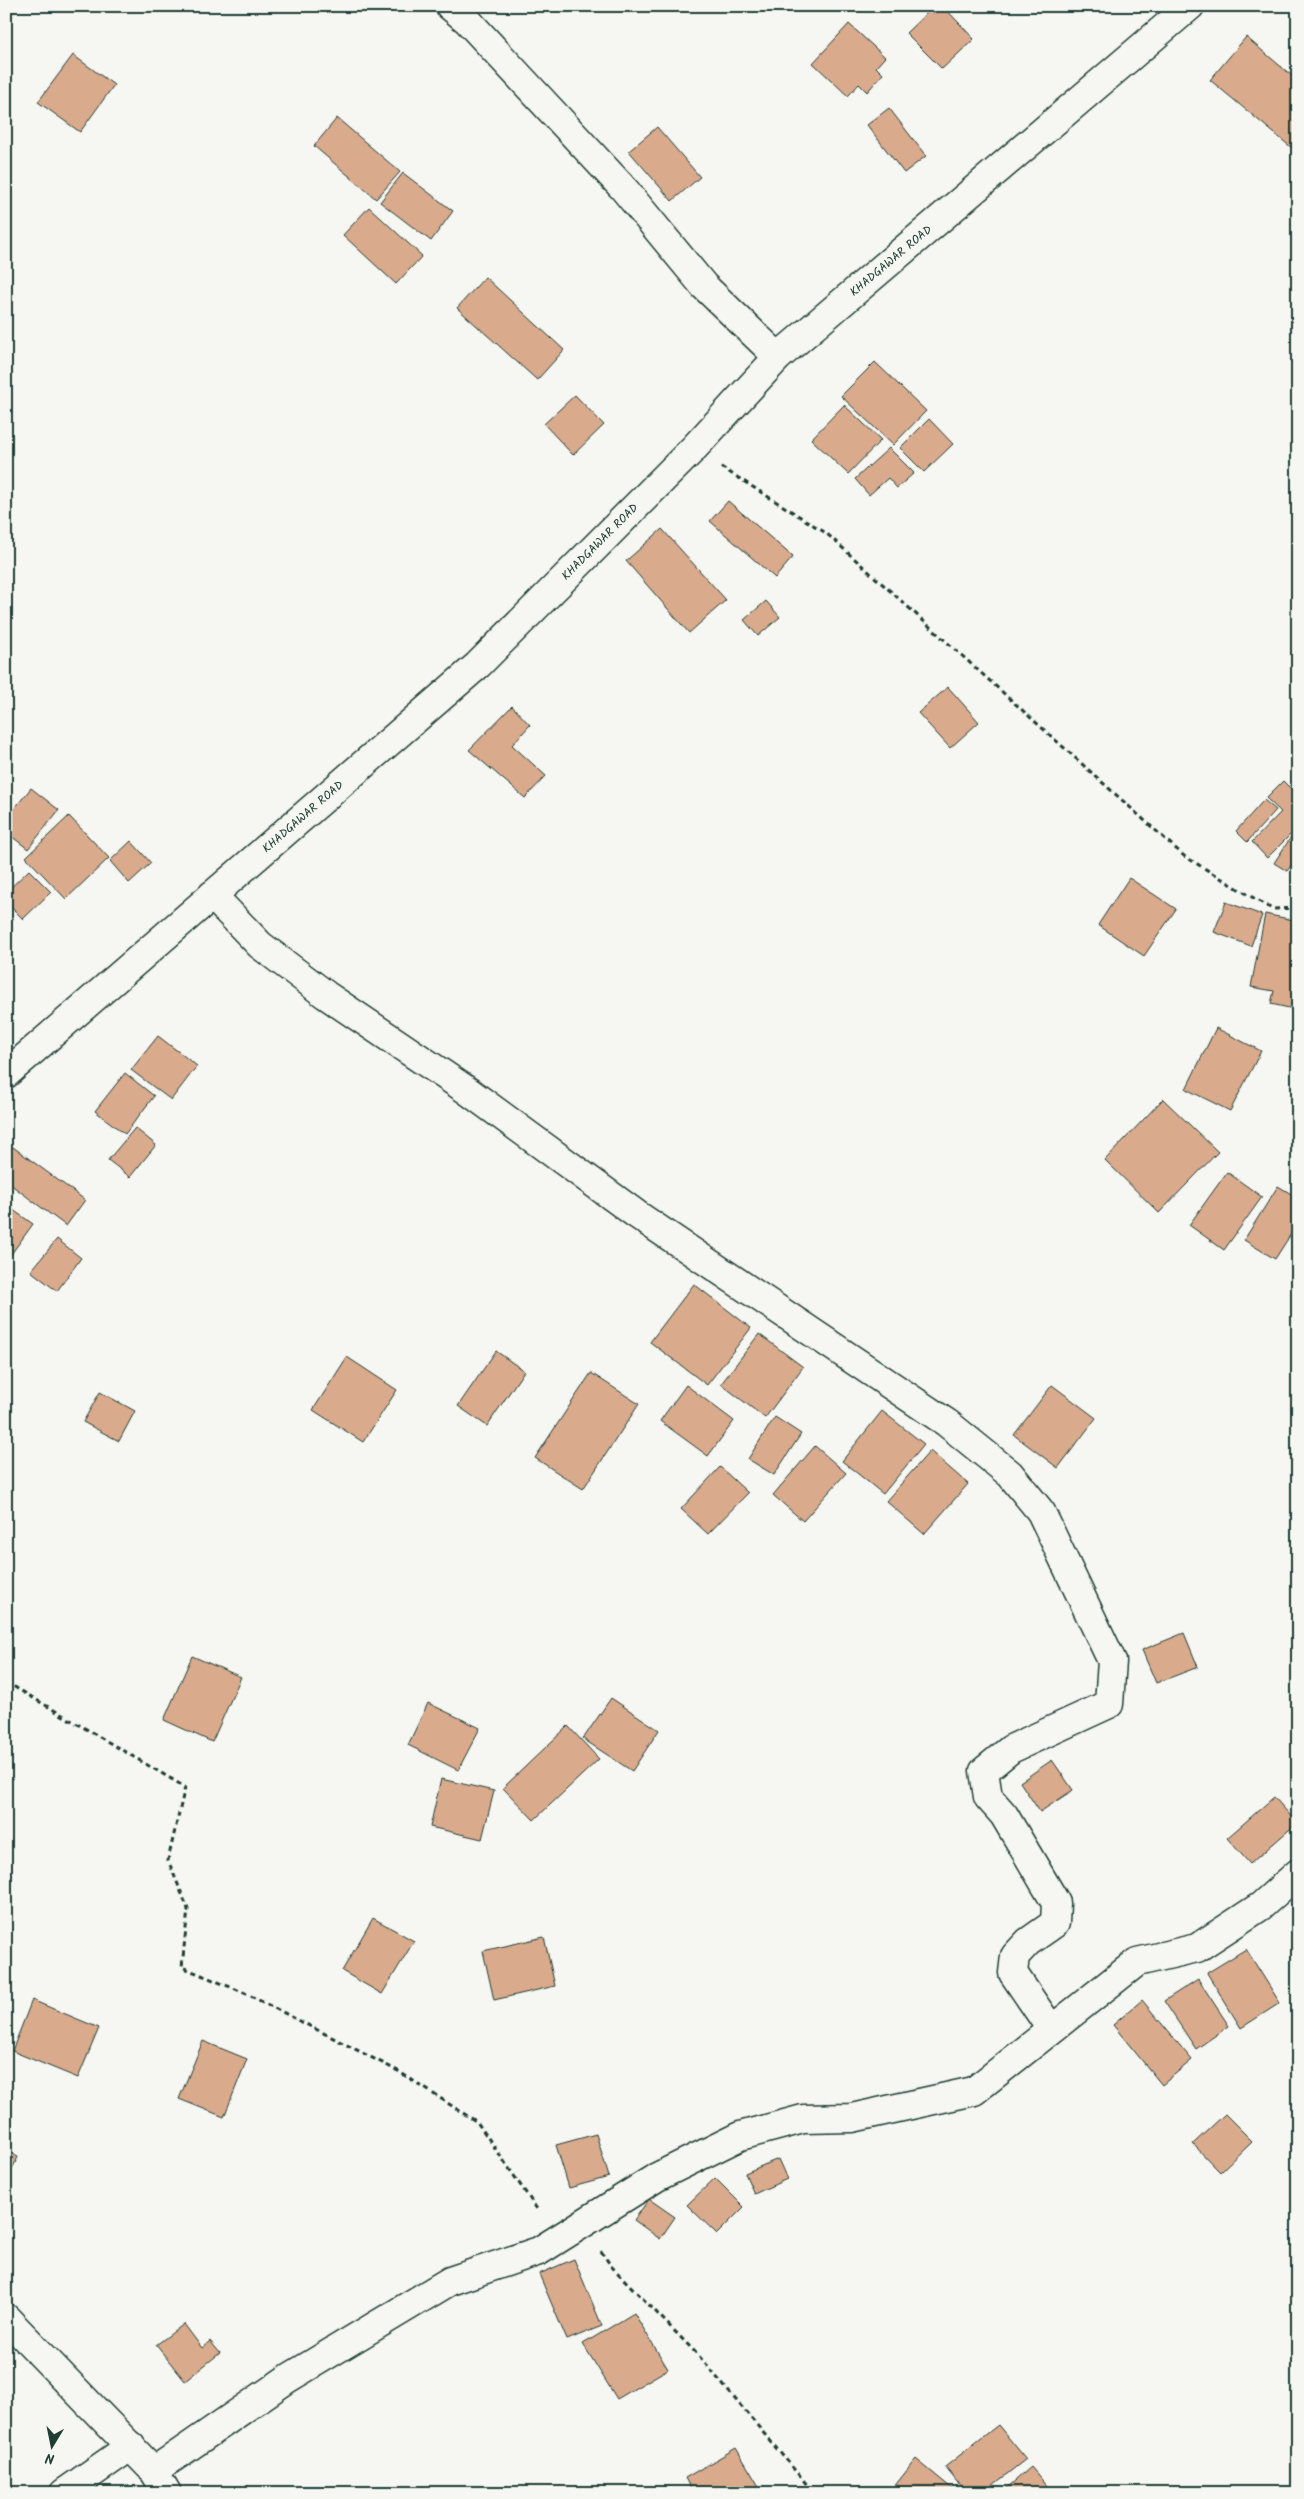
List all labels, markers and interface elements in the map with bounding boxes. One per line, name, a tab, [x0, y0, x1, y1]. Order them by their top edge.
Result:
street label: KHADGAWAR ROAD	[846, 221, 937, 301]
street label: KHADGAWAR ROAD	[557, 499, 643, 585]
street label: KHADGAWAR ROAD	[258, 776, 348, 858]
north arrow	[28, 2422, 78, 2472]
text: N	[43, 2446, 56, 2469]

